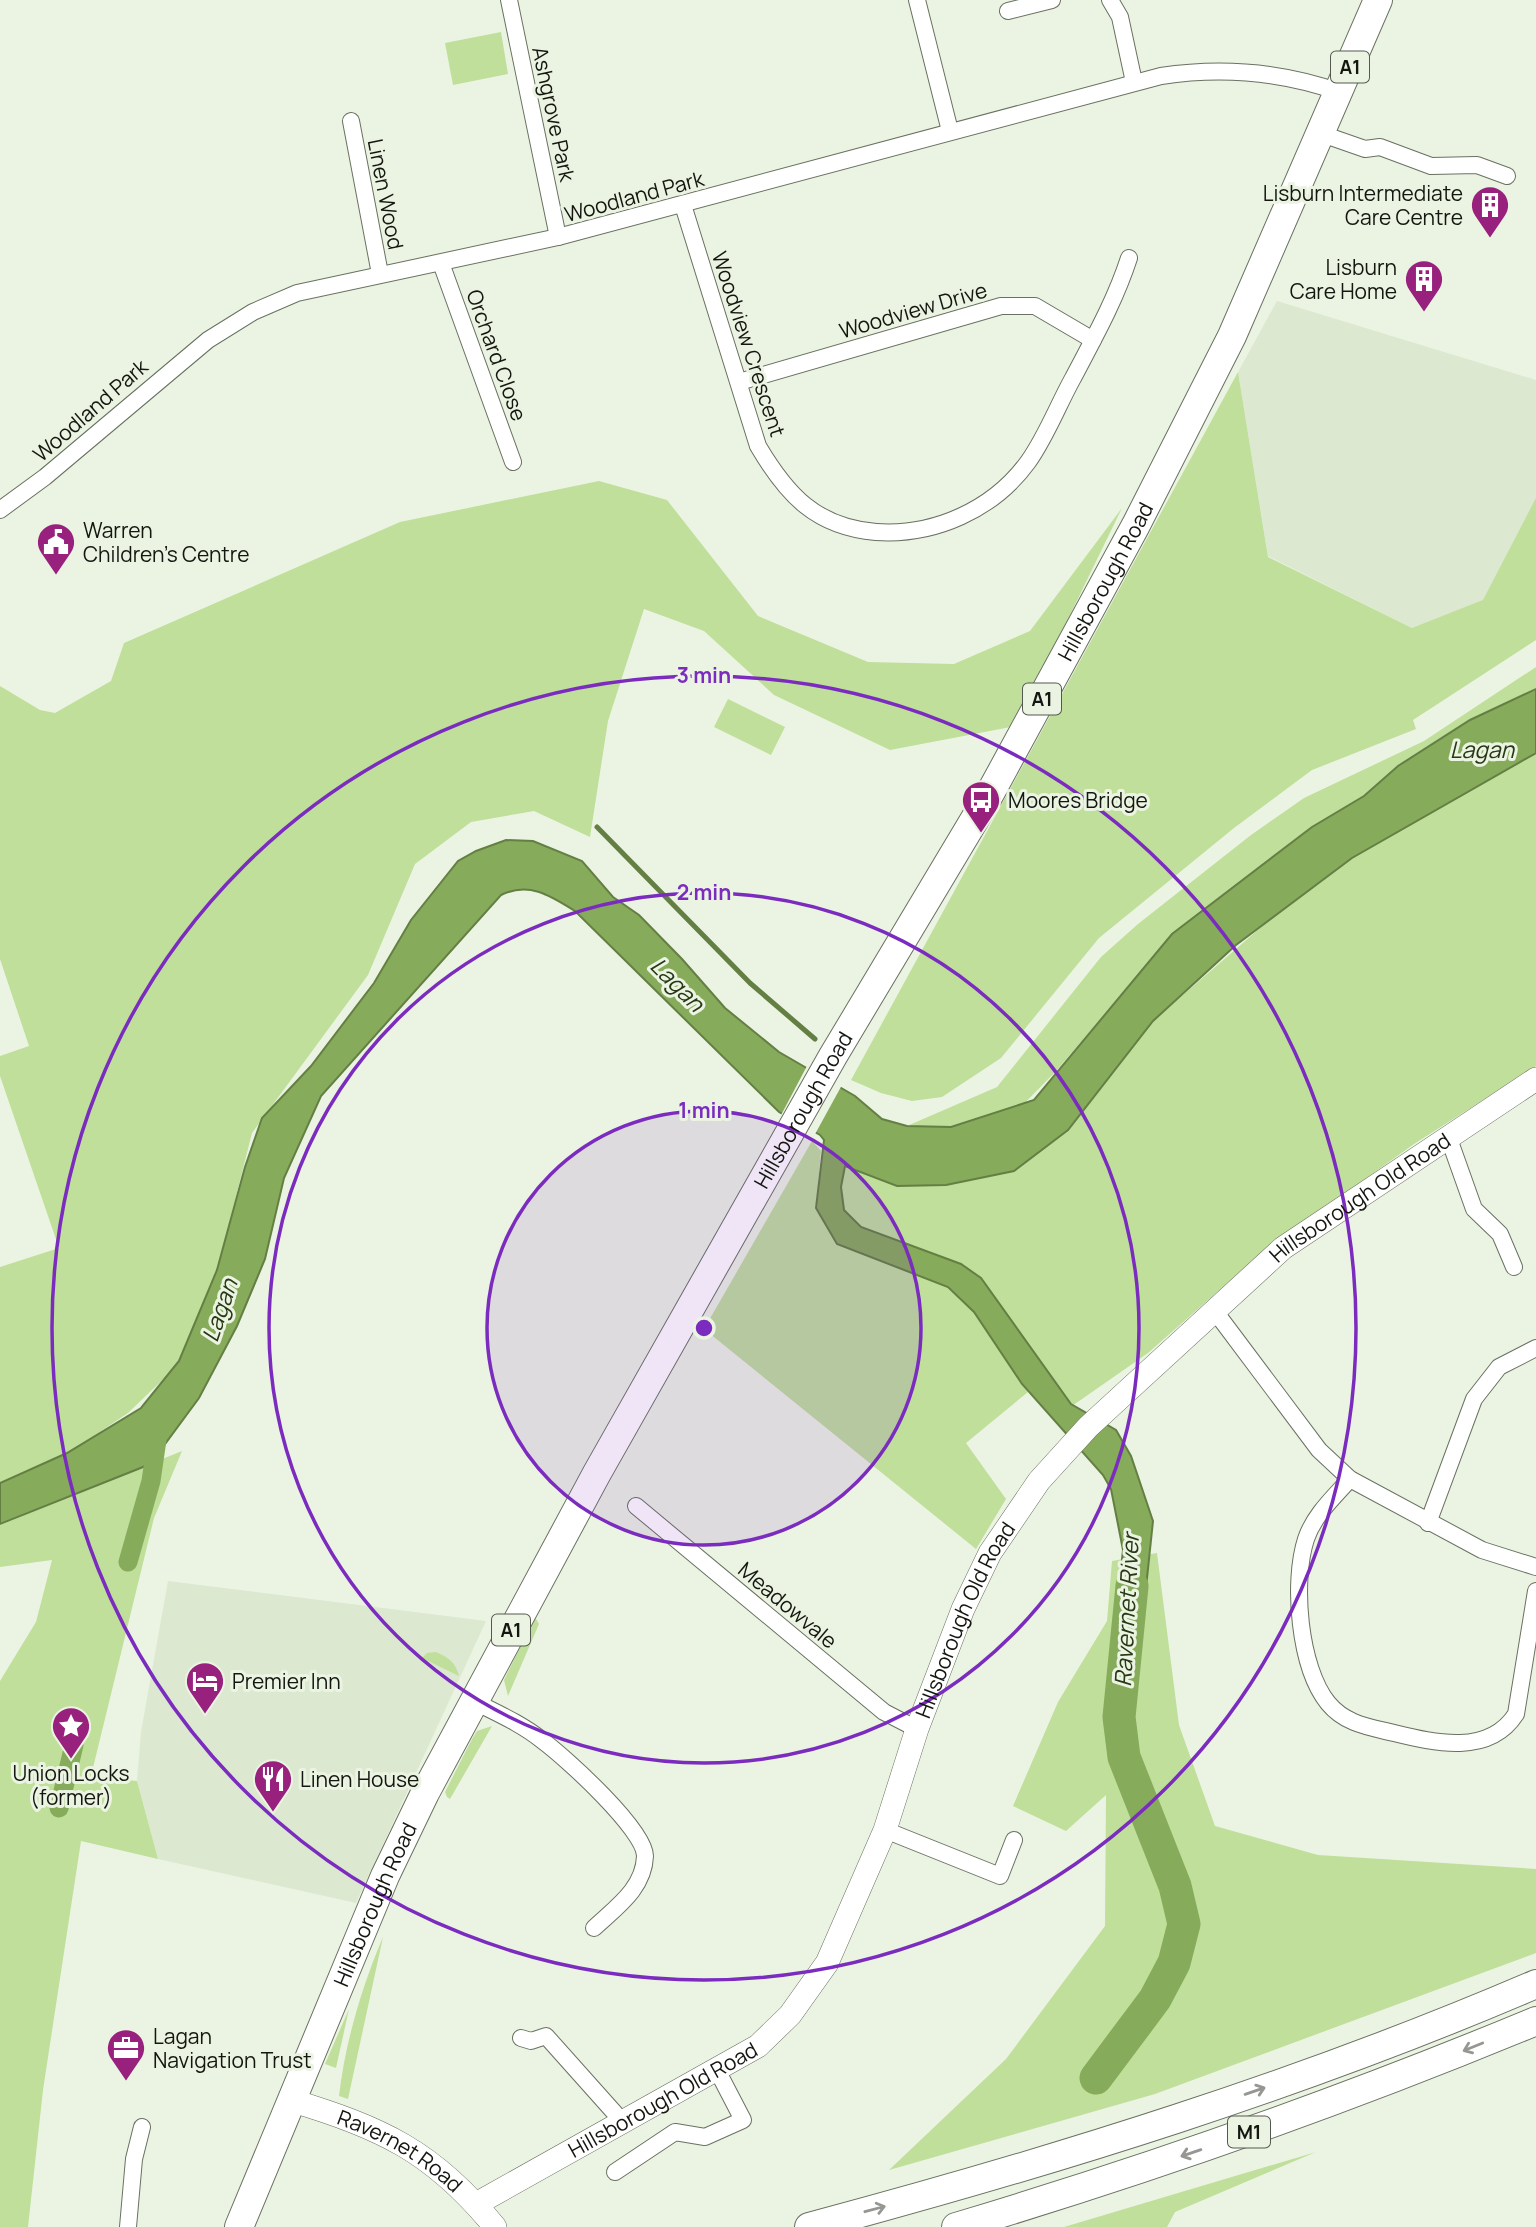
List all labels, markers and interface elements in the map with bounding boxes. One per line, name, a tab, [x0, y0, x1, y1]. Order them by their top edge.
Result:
street label: Ashgrove Park	[526, 44, 582, 185]
road number: A1	[1331, 52, 1369, 82]
street label: Linen Wood	[362, 136, 410, 252]
street label: Woodland Park	[561, 164, 707, 228]
place label: Lisburn Intermediate Care Centre	[1263, 179, 1463, 231]
building icon: Lisburn Intermediate Care Centre	[1469, 184, 1511, 239]
street label: Woodview Crescent	[706, 248, 792, 440]
place label: Lisburn Care Home	[1290, 253, 1397, 305]
building icon: Lisburn Care Home	[1403, 258, 1445, 313]
street label: Woodview Drive	[836, 276, 990, 344]
street label: Orchard Close	[460, 285, 534, 425]
street label: Woodland Park	[27, 352, 154, 468]
street label: Hillsborough Road	[1051, 497, 1159, 665]
place label: Warren Children's Centre	[83, 516, 249, 568]
public building icon: Warren Children's Centre	[35, 521, 77, 576]
text: 3 min	[677, 661, 731, 689]
road number: A1	[1023, 684, 1061, 714]
water label: Lagan	[1450, 733, 1516, 765]
bus stop icon: Moores Bridge	[960, 779, 1002, 834]
place label: Moores Bridge	[1008, 786, 1148, 814]
text: 2 min	[677, 878, 731, 906]
water label: Lagan	[644, 950, 713, 1019]
street label: Hillsborough Road	[747, 1026, 859, 1193]
text: 1 min	[678, 1096, 730, 1124]
street label: Hillsborough Old Road	[1263, 1126, 1456, 1268]
water label: Lagan	[193, 1273, 245, 1346]
centre of rings	[692, 1316, 716, 1340]
street label: Hillsborough Old Road	[909, 1516, 1021, 1722]
water label: Ravernet River	[1106, 1530, 1146, 1687]
street label: Meadowvale	[733, 1555, 843, 1655]
road number: A1	[492, 1614, 530, 1646]
hotel icon: Premier Inn	[184, 1660, 226, 1715]
place label: Premier Inn	[232, 1667, 341, 1695]
place icon: Union Locks (former)	[50, 1705, 92, 1760]
restaurant icon: Linen House	[252, 1758, 294, 1813]
place label: Union Locks (former)	[12, 1759, 130, 1811]
place label: Linen House	[300, 1765, 419, 1793]
street label: Hillsborough Road	[327, 1818, 423, 1991]
place label: Lagan Navigation Trust	[153, 2022, 312, 2074]
office icon: Lagan Navigation Trust	[105, 2027, 147, 2082]
street label: Hillsborough Old Road	[563, 2035, 762, 2164]
one-way arrow	[1463, 2042, 1484, 2055]
one-way arrow	[1243, 2084, 1265, 2096]
street label: Ravernet Road	[334, 2103, 469, 2198]
road number: M1	[1228, 2116, 1270, 2148]
one-way arrow	[1180, 2147, 1202, 2160]
one-way arrow	[864, 2202, 886, 2215]

